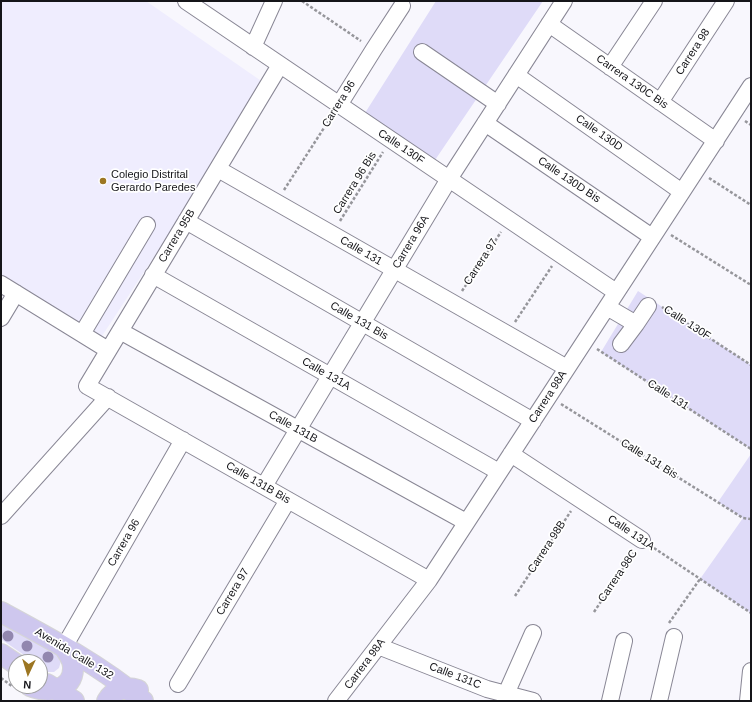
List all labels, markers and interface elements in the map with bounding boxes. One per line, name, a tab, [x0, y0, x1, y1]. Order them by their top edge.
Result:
street label: Carrera 98	[673, 26, 713, 78]
street label: Carrera 130C Bis	[593, 52, 671, 112]
street label: Carrera 96	[319, 78, 359, 130]
street label: Calle 130D	[573, 112, 625, 154]
street label: Calle 130F	[375, 127, 427, 167]
street label: Carrera 96 Bis	[331, 149, 379, 217]
street label: Calle 130D Bis	[535, 154, 603, 206]
place label: Colegio Distrital Gerardo Paredes	[111, 168, 195, 194]
marker: Colegio Distrital Gerardo Paredes	[98, 176, 108, 186]
street label: Carrera 95B	[156, 207, 198, 265]
street label: Carrera 96A	[390, 213, 432, 271]
street label: Calle 131	[338, 234, 384, 268]
street label: Carrera 97	[461, 236, 501, 288]
street label: Calle 131 Bis	[328, 299, 390, 343]
street label: Calle 130F	[661, 303, 713, 343]
street label: Calle 131A	[299, 355, 353, 393]
street label: Carrera 98A	[526, 368, 570, 426]
street label: Calle 131	[645, 377, 691, 413]
street label: Calle 131B	[266, 408, 320, 446]
street label: Calle 131 Bis	[618, 436, 680, 482]
street label: Calle 131B Bis	[223, 459, 293, 507]
street label: Calle 131A	[605, 512, 657, 554]
street label: Carrera 96	[105, 517, 143, 569]
street label: Carrera 98B	[525, 518, 569, 576]
street label: Carrera 98C	[596, 547, 640, 605]
street label: Carrera 97	[214, 566, 252, 618]
street label: Avenida Calle 132	[32, 625, 116, 683]
street label: Carrera 98A	[342, 636, 388, 692]
north arrow	[8, 654, 48, 694]
street label: Calle 131C	[427, 660, 483, 692]
text: N	[23, 679, 32, 691]

